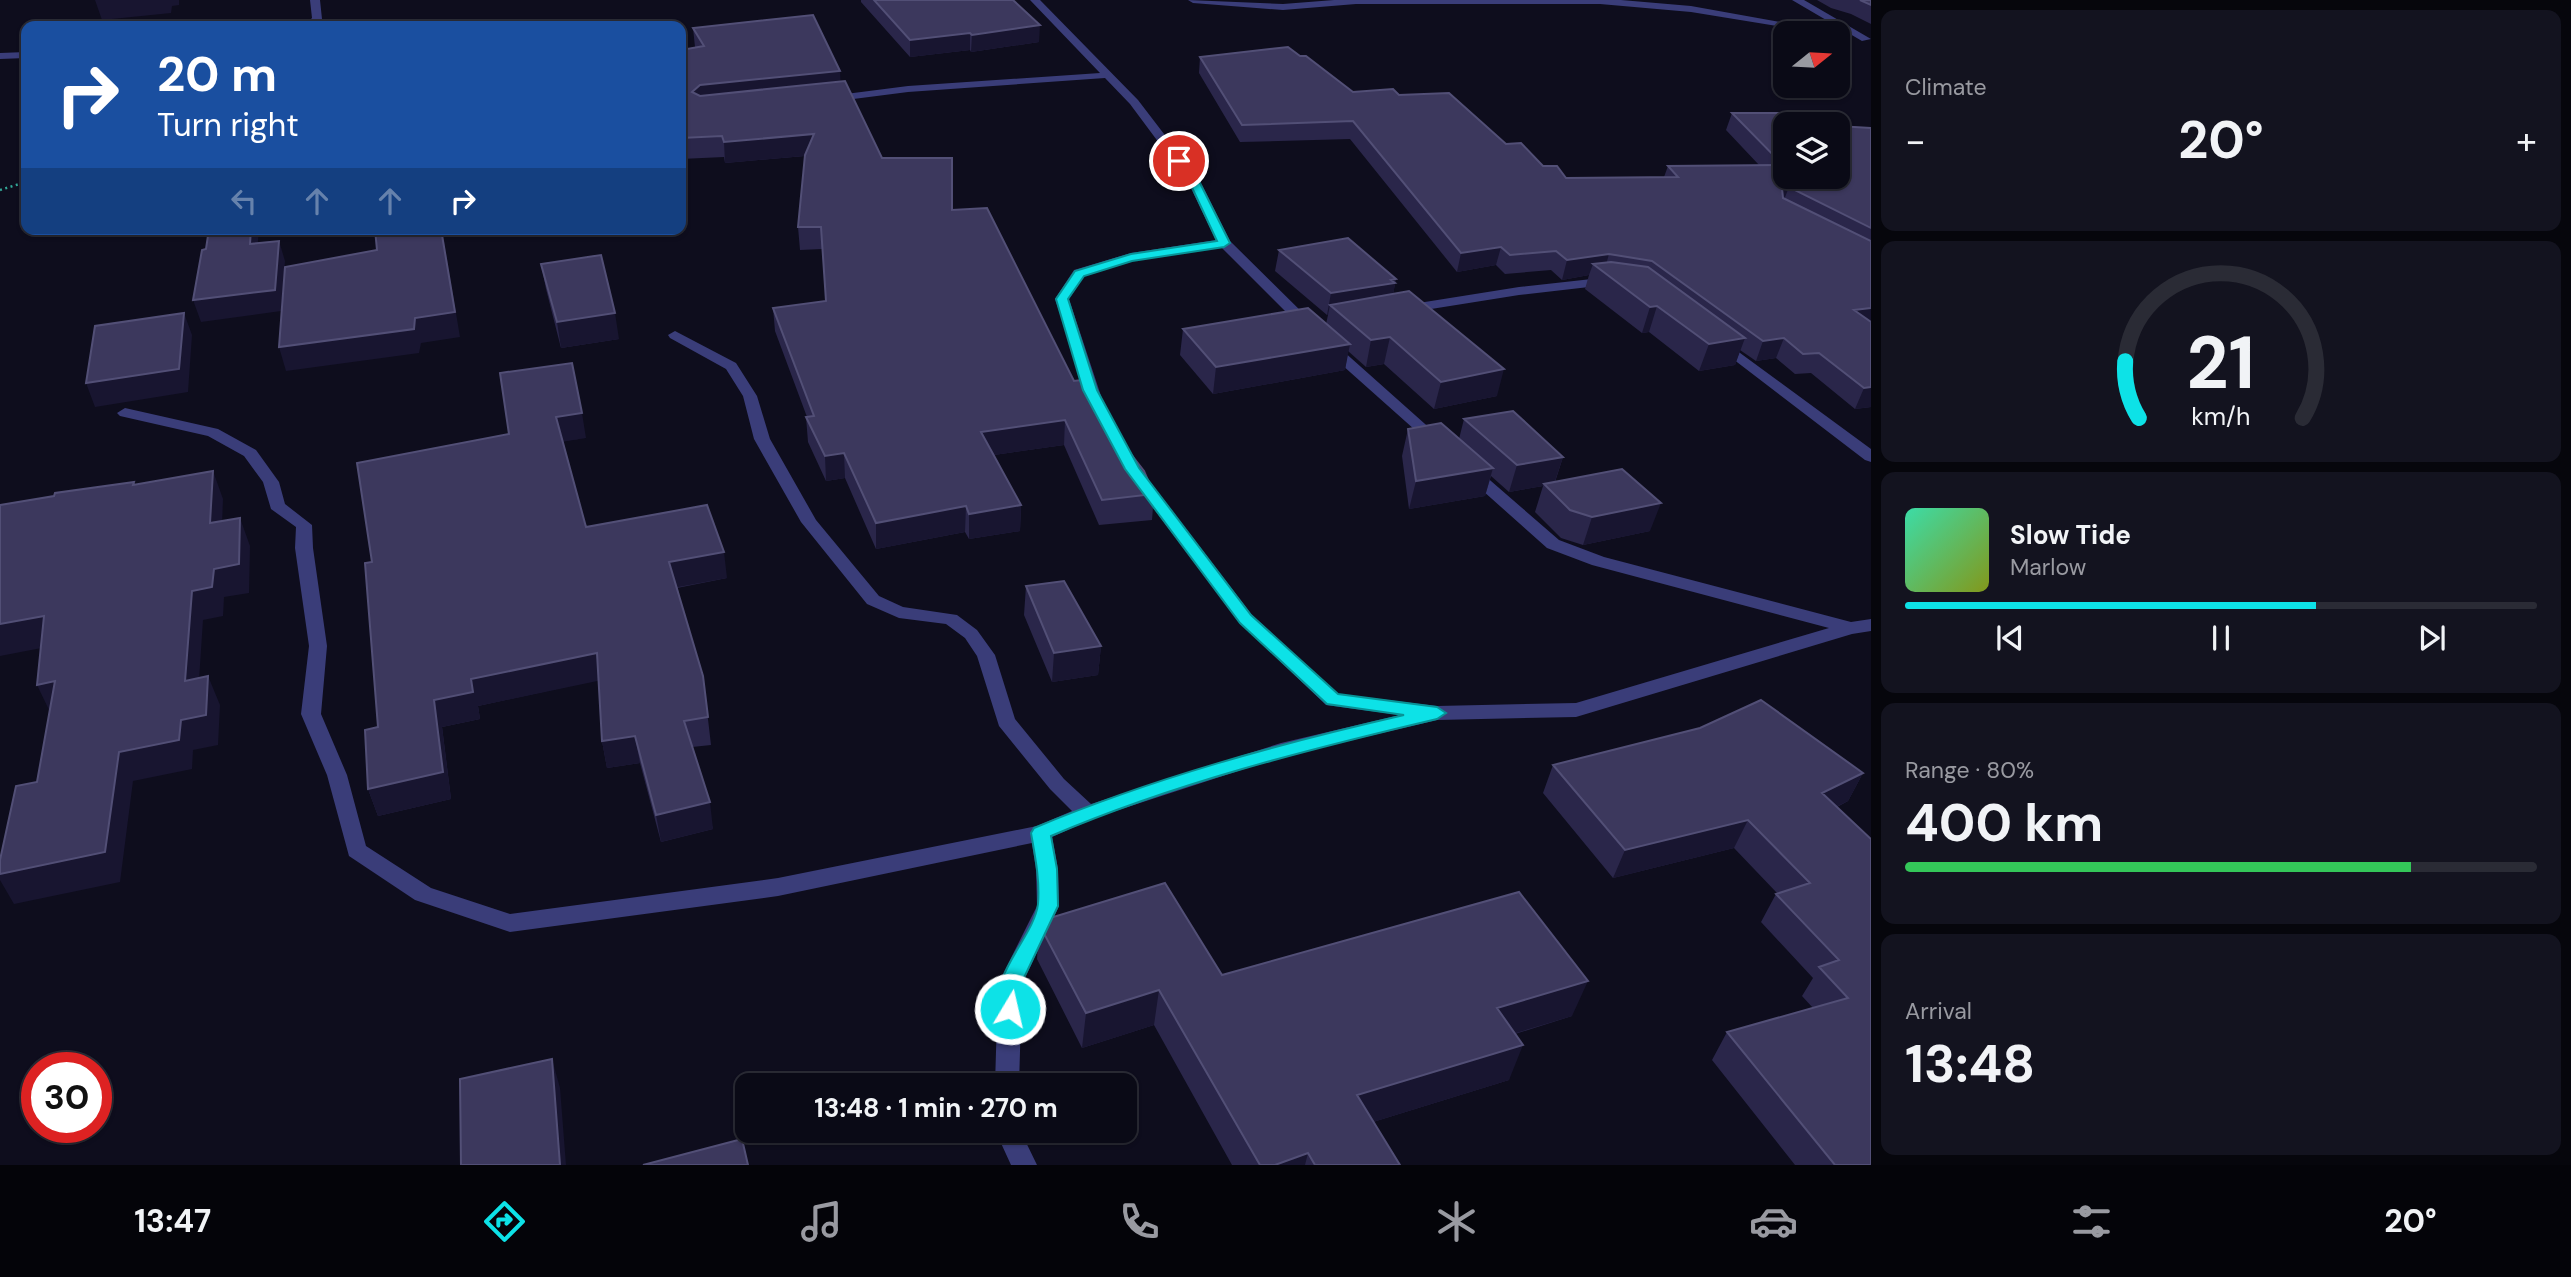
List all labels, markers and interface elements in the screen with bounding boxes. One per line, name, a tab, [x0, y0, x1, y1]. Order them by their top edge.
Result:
north arrow	[1773, 21, 1850, 98]
map controls	[1773, 21, 1850, 189]
text: 20 m	[157, 42, 277, 106]
icon: right	[42, 49, 133, 140]
text: Climate	[1905, 72, 1987, 102]
text: Turn right	[157, 104, 299, 146]
text: 20°	[2178, 106, 2264, 174]
button: layers	[1773, 112, 1850, 189]
text: −	[1905, 116, 1926, 166]
text: +	[2516, 116, 2537, 166]
pin	[1149, 131, 1209, 191]
icon: arrive	[1160, 142, 1198, 180]
icon: left	[225, 182, 263, 220]
icon: ahead	[298, 182, 336, 220]
icon: ahead	[371, 182, 409, 220]
icon: right	[444, 182, 482, 220]
text: 21	[2187, 316, 2255, 411]
text: km/h	[2191, 399, 2251, 432]
text: Slow Tide	[2010, 518, 2131, 552]
text: Marlow	[2010, 552, 2086, 582]
icon: previous	[1991, 619, 2029, 657]
icon: pause	[2202, 619, 2240, 657]
icon: next	[2413, 619, 2451, 657]
text: Range · 80%	[1905, 755, 2034, 785]
text: 400 km	[1905, 789, 2103, 857]
position arrow	[973, 972, 1047, 1046]
text: Arrival	[1905, 996, 1972, 1026]
text: 13:48	[1905, 1030, 2035, 1098]
speed limit sign: 30	[21, 1052, 112, 1143]
text: 13:48 · 1 min · 270 m	[814, 1091, 1058, 1125]
icon: directions	[480, 1197, 529, 1246]
icon: music	[797, 1197, 846, 1246]
icon: phone	[1115, 1197, 1164, 1246]
icon: climate	[1432, 1197, 1481, 1246]
icon: car	[1749, 1197, 1798, 1246]
icon: filters	[2067, 1197, 2116, 1246]
text: 13:47	[134, 1200, 211, 1242]
text: 20°	[2384, 1200, 2437, 1242]

